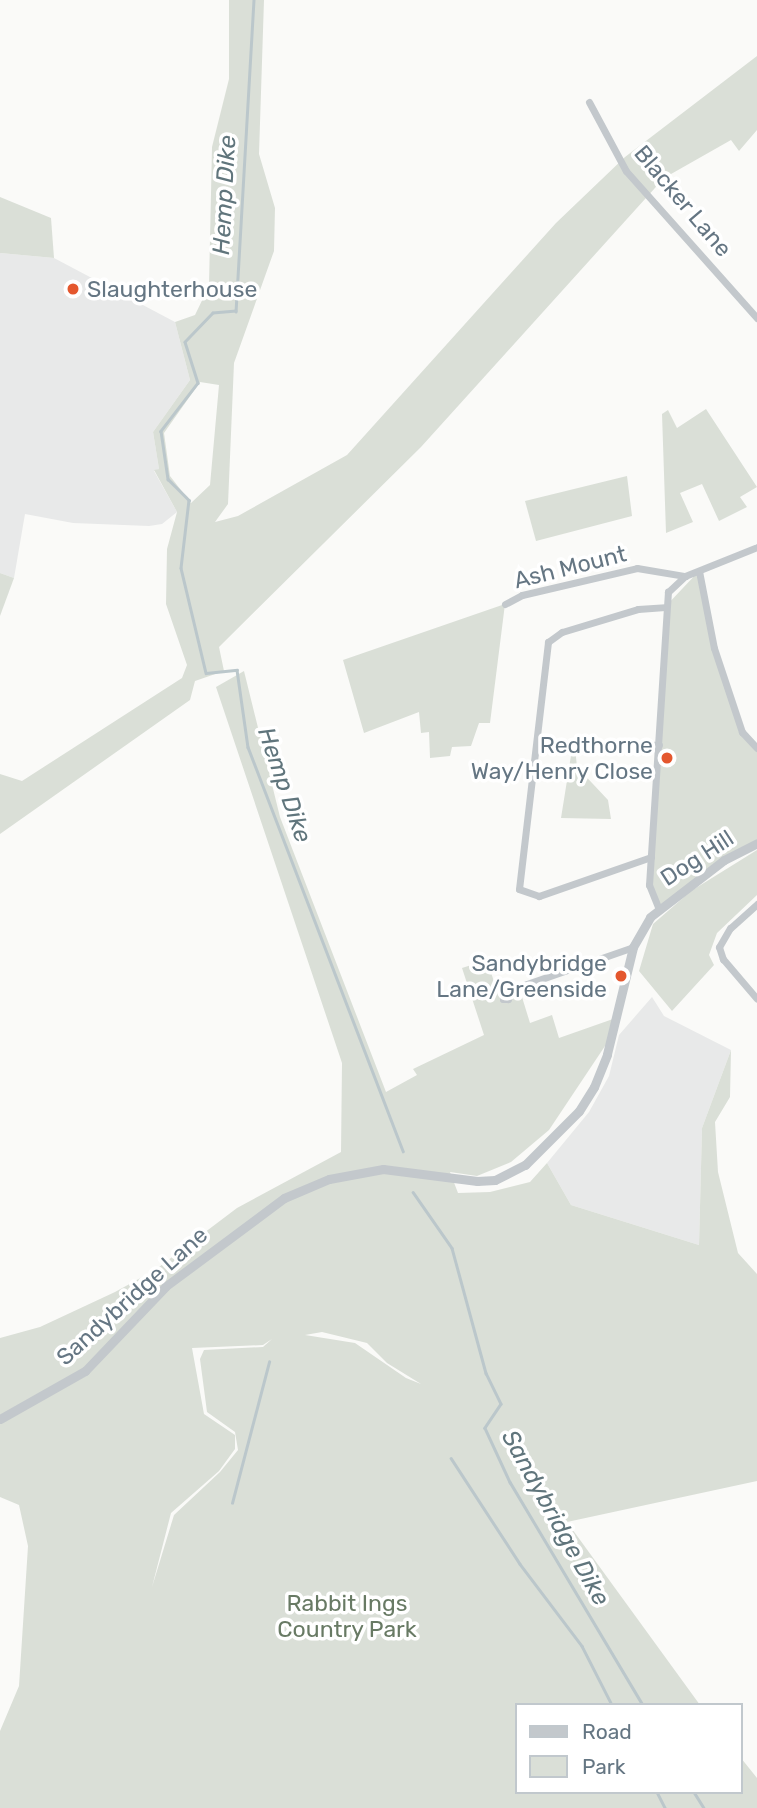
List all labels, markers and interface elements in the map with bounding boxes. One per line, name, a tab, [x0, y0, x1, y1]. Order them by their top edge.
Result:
water label: Hemp Dike	[207, 134, 243, 256]
street label: Blacker Lane	[628, 140, 738, 262]
place label: Slaughterhouse	[87, 275, 257, 303]
marker: Slaughterhouse	[65, 281, 81, 297]
street label: Ash Mount	[511, 540, 629, 594]
water label: Hemp Dike	[251, 724, 317, 846]
place label: Redthorne Way/Henry Close	[470, 731, 653, 785]
marker: Redthorne Way/Henry Close	[659, 750, 675, 766]
street label: Dog Hill	[655, 824, 739, 892]
place label: Sandybridge Lane/Greenside	[436, 949, 607, 1003]
marker: Sandybridge Lane/Greenside	[613, 968, 629, 984]
street label: Sandybridge Lane	[51, 1221, 213, 1371]
water label: Sandybridge Dike	[495, 1425, 615, 1611]
park label: Rabbit Ings Country Park	[277, 1589, 417, 1643]
legend	[516, 1703, 743, 1794]
text: Road	[582, 1719, 632, 1744]
text: Park	[582, 1754, 626, 1779]

